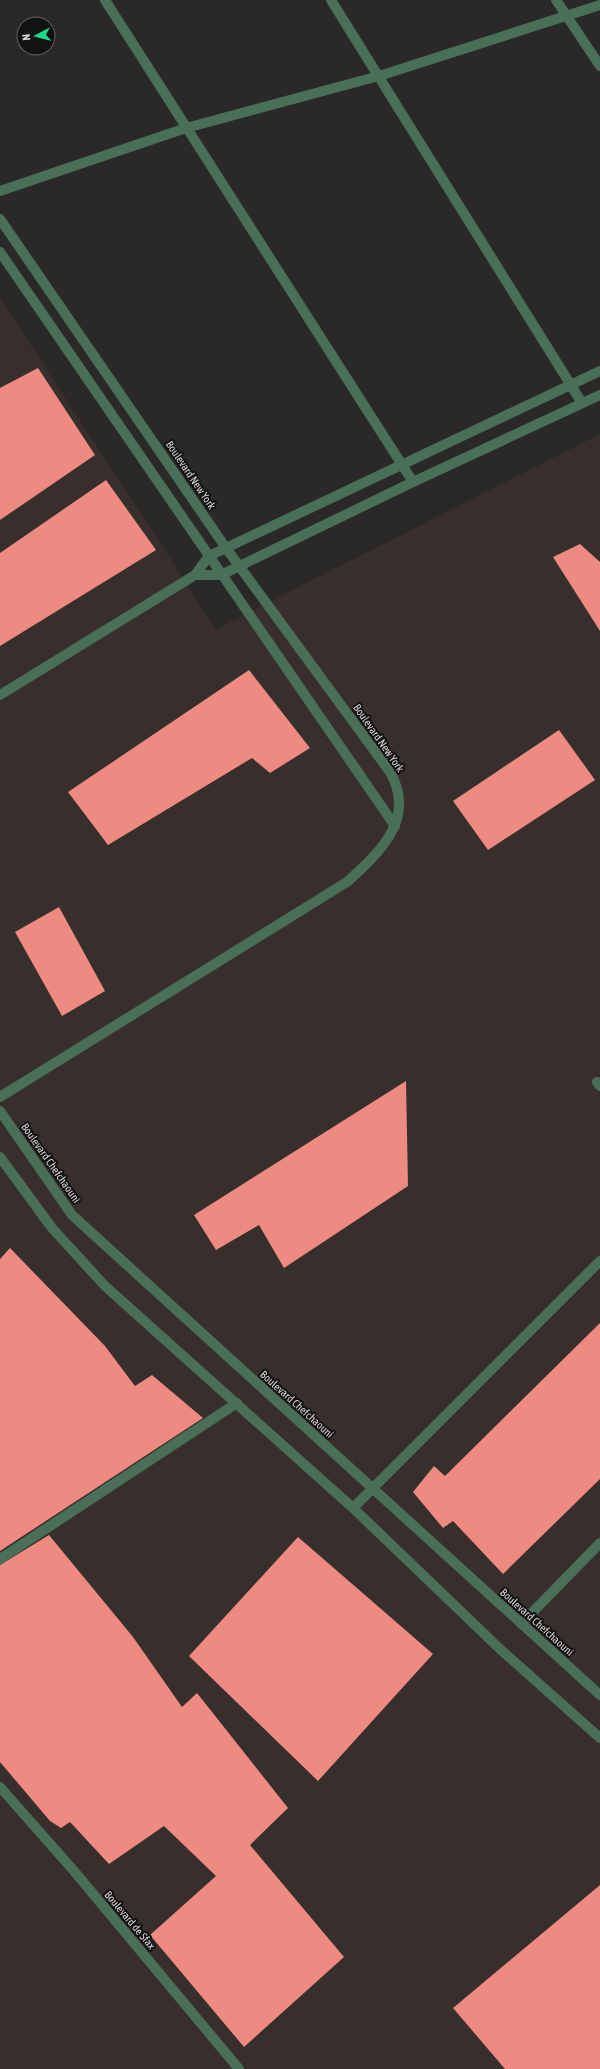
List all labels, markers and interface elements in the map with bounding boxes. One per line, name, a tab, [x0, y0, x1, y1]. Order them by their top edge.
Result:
north arrow	[16, 16, 56, 56]
text: N	[20, 33, 32, 41]
street label: Boulevard New York	[164, 439, 218, 512]
street label: Boulevard New York	[351, 702, 407, 774]
street label: Boulevard Chefchaouni	[19, 1121, 83, 1205]
street label: Boulevard Chefchaouni	[258, 1368, 336, 1440]
street label: Boulevard Chefchaouni	[498, 1586, 576, 1658]
street label: Boulevard de Sfax	[102, 1889, 158, 1952]

